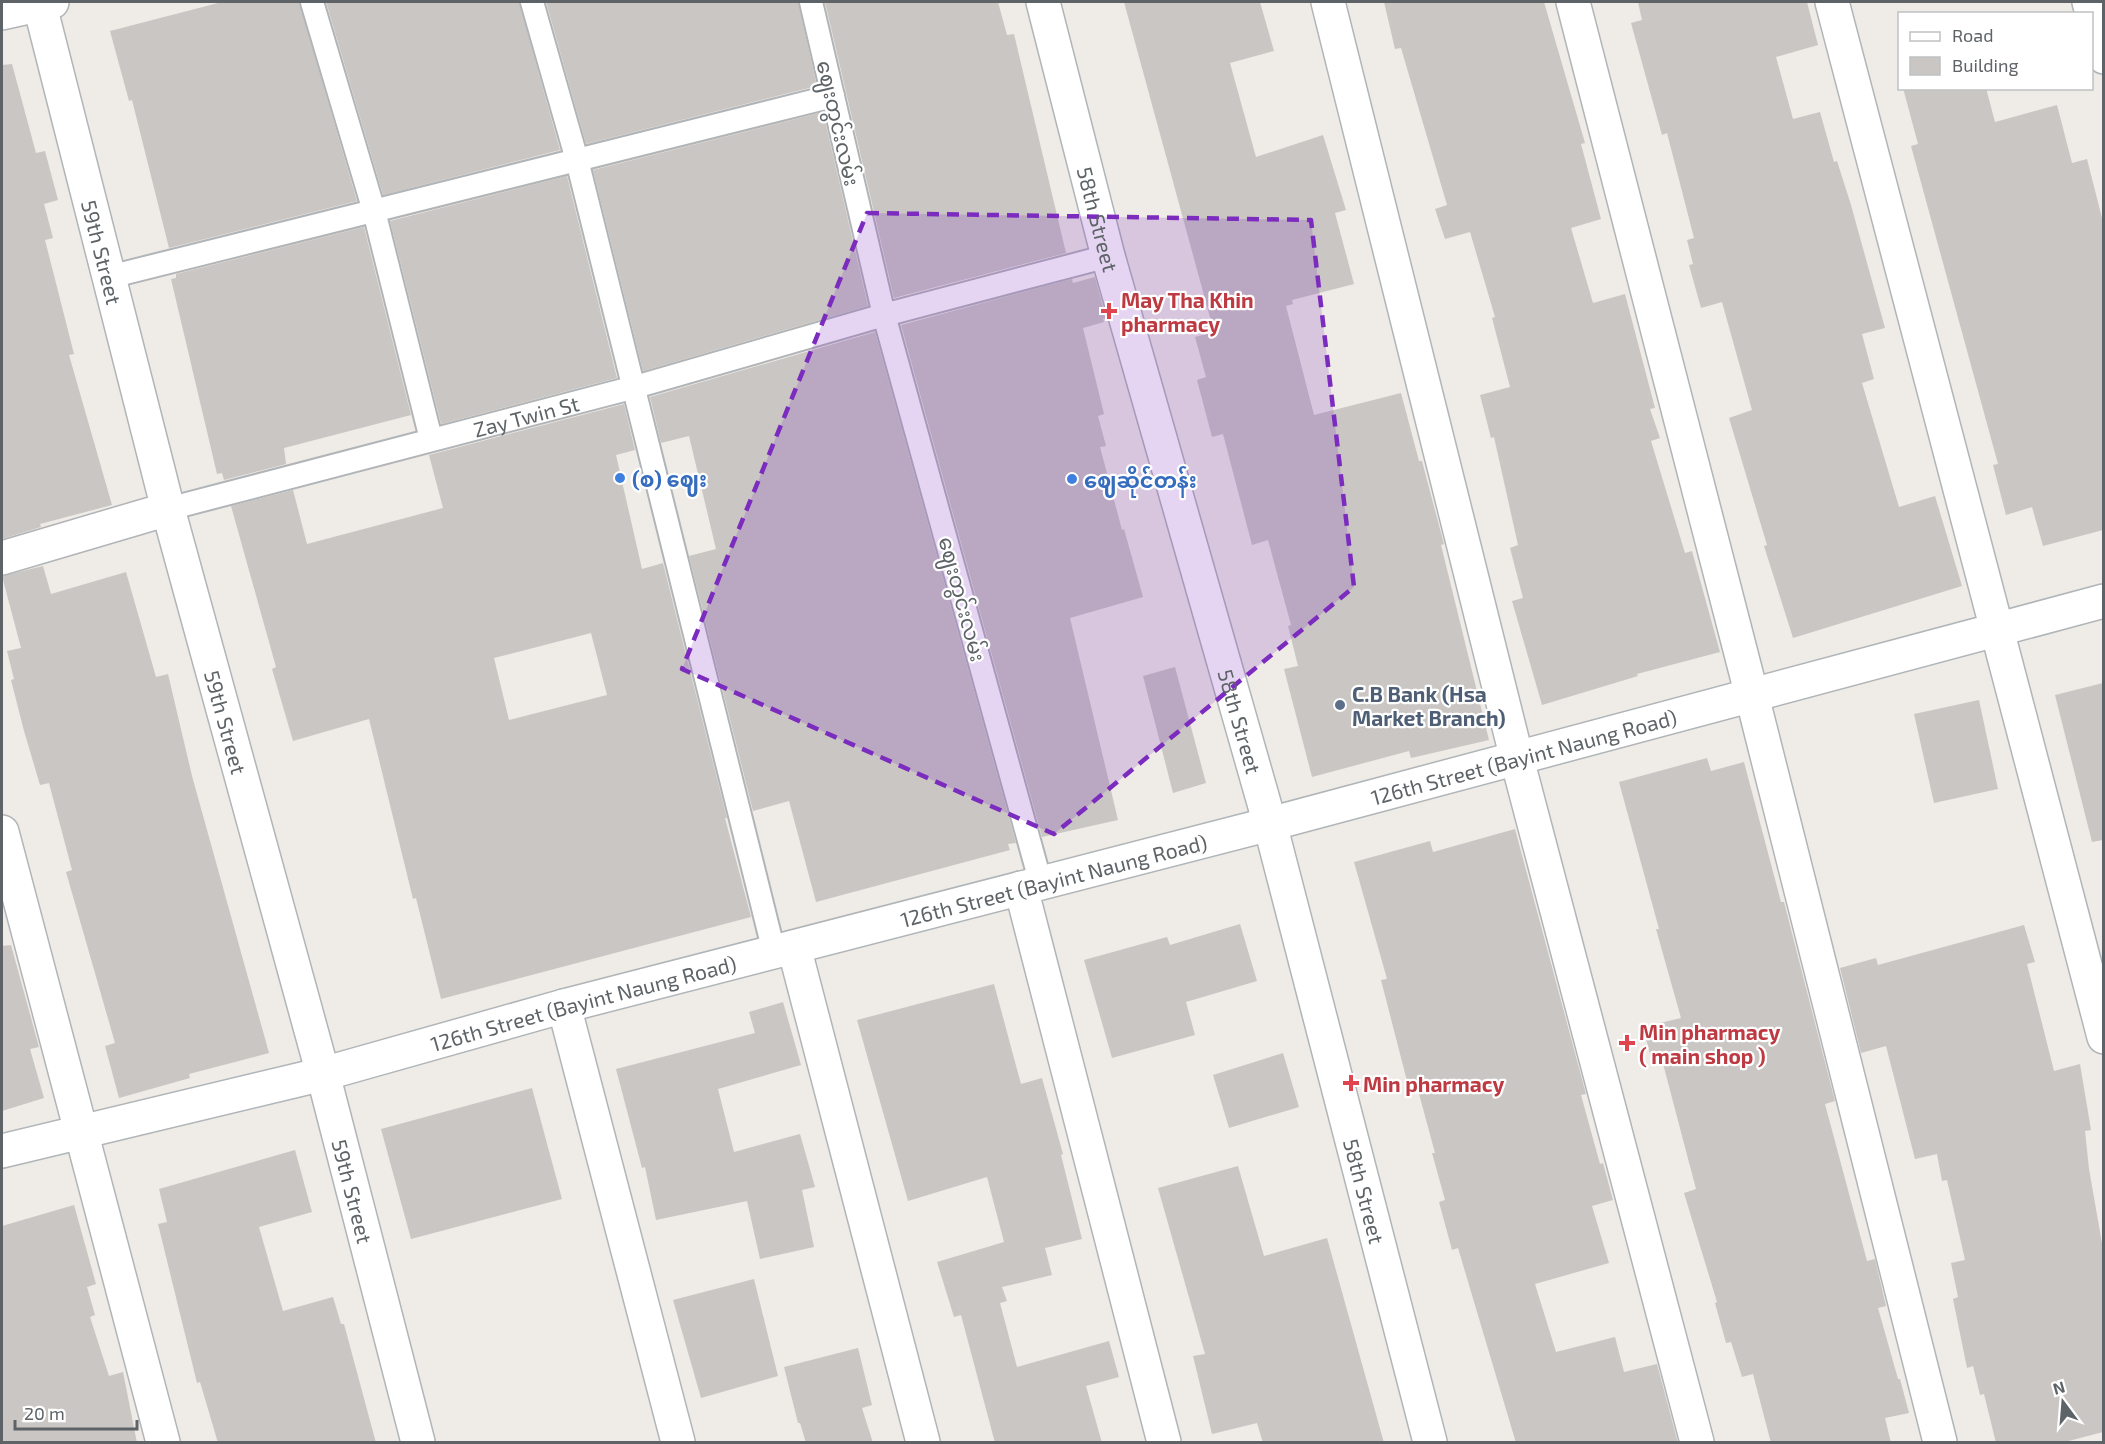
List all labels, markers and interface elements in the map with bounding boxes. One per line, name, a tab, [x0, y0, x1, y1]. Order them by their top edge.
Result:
legend	[1898, 12, 2093, 90]
text: Road	[1952, 24, 1993, 46]
text: Building	[1952, 54, 2019, 76]
street label: ဈေးတွင်းလမ်း	[807, 57, 868, 190]
street label: 58th Street	[1073, 164, 1124, 274]
street label: 59th Street	[77, 197, 128, 307]
place label: May Tha Khin pharmacy	[1121, 287, 1254, 337]
marker: May Tha Khin pharmacy	[1102, 304, 1116, 318]
street label: Zay Twin St	[471, 390, 581, 441]
place label: ဈေဆိုင်တန်း	[1084, 465, 1197, 498]
place label: (စ) ဈေး	[632, 466, 707, 497]
marker: (စ) ဈေး	[613, 471, 627, 485]
marker: ဈေဆိုင်တန်း	[1065, 472, 1079, 486]
street label: ဈေးတွင်းလမ်း	[929, 533, 994, 666]
street label: 58th Street	[1214, 666, 1267, 776]
street label: 59th Street	[200, 667, 253, 777]
place label: C.B Bank (Hsa Market Branch)	[1352, 681, 1506, 730]
marker: C.B Bank (Hsa Market Branch)	[1333, 698, 1347, 712]
street label: 126th Street (Bayint Naung Road)	[1368, 703, 1679, 809]
street label: 126th Street (Bayint Naung Road)	[898, 828, 1209, 931]
street label: 126th Street (Bayint Naung Road)	[428, 950, 739, 1056]
place label: Min pharmacy ( main shop )	[1639, 1019, 1780, 1068]
marker: Min pharmacy ( main shop )	[1620, 1036, 1634, 1050]
place label: Min pharmacy	[1363, 1071, 1504, 1097]
marker: Min pharmacy	[1344, 1076, 1358, 1090]
street label: 59th Street	[328, 1136, 379, 1246]
street label: 58th Street	[1339, 1136, 1391, 1246]
north arrow	[2033, 1372, 2093, 1432]
text: N	[2051, 1376, 2067, 1398]
scale bar	[15, 1393, 136, 1431]
text: 20 m	[24, 1402, 65, 1424]

